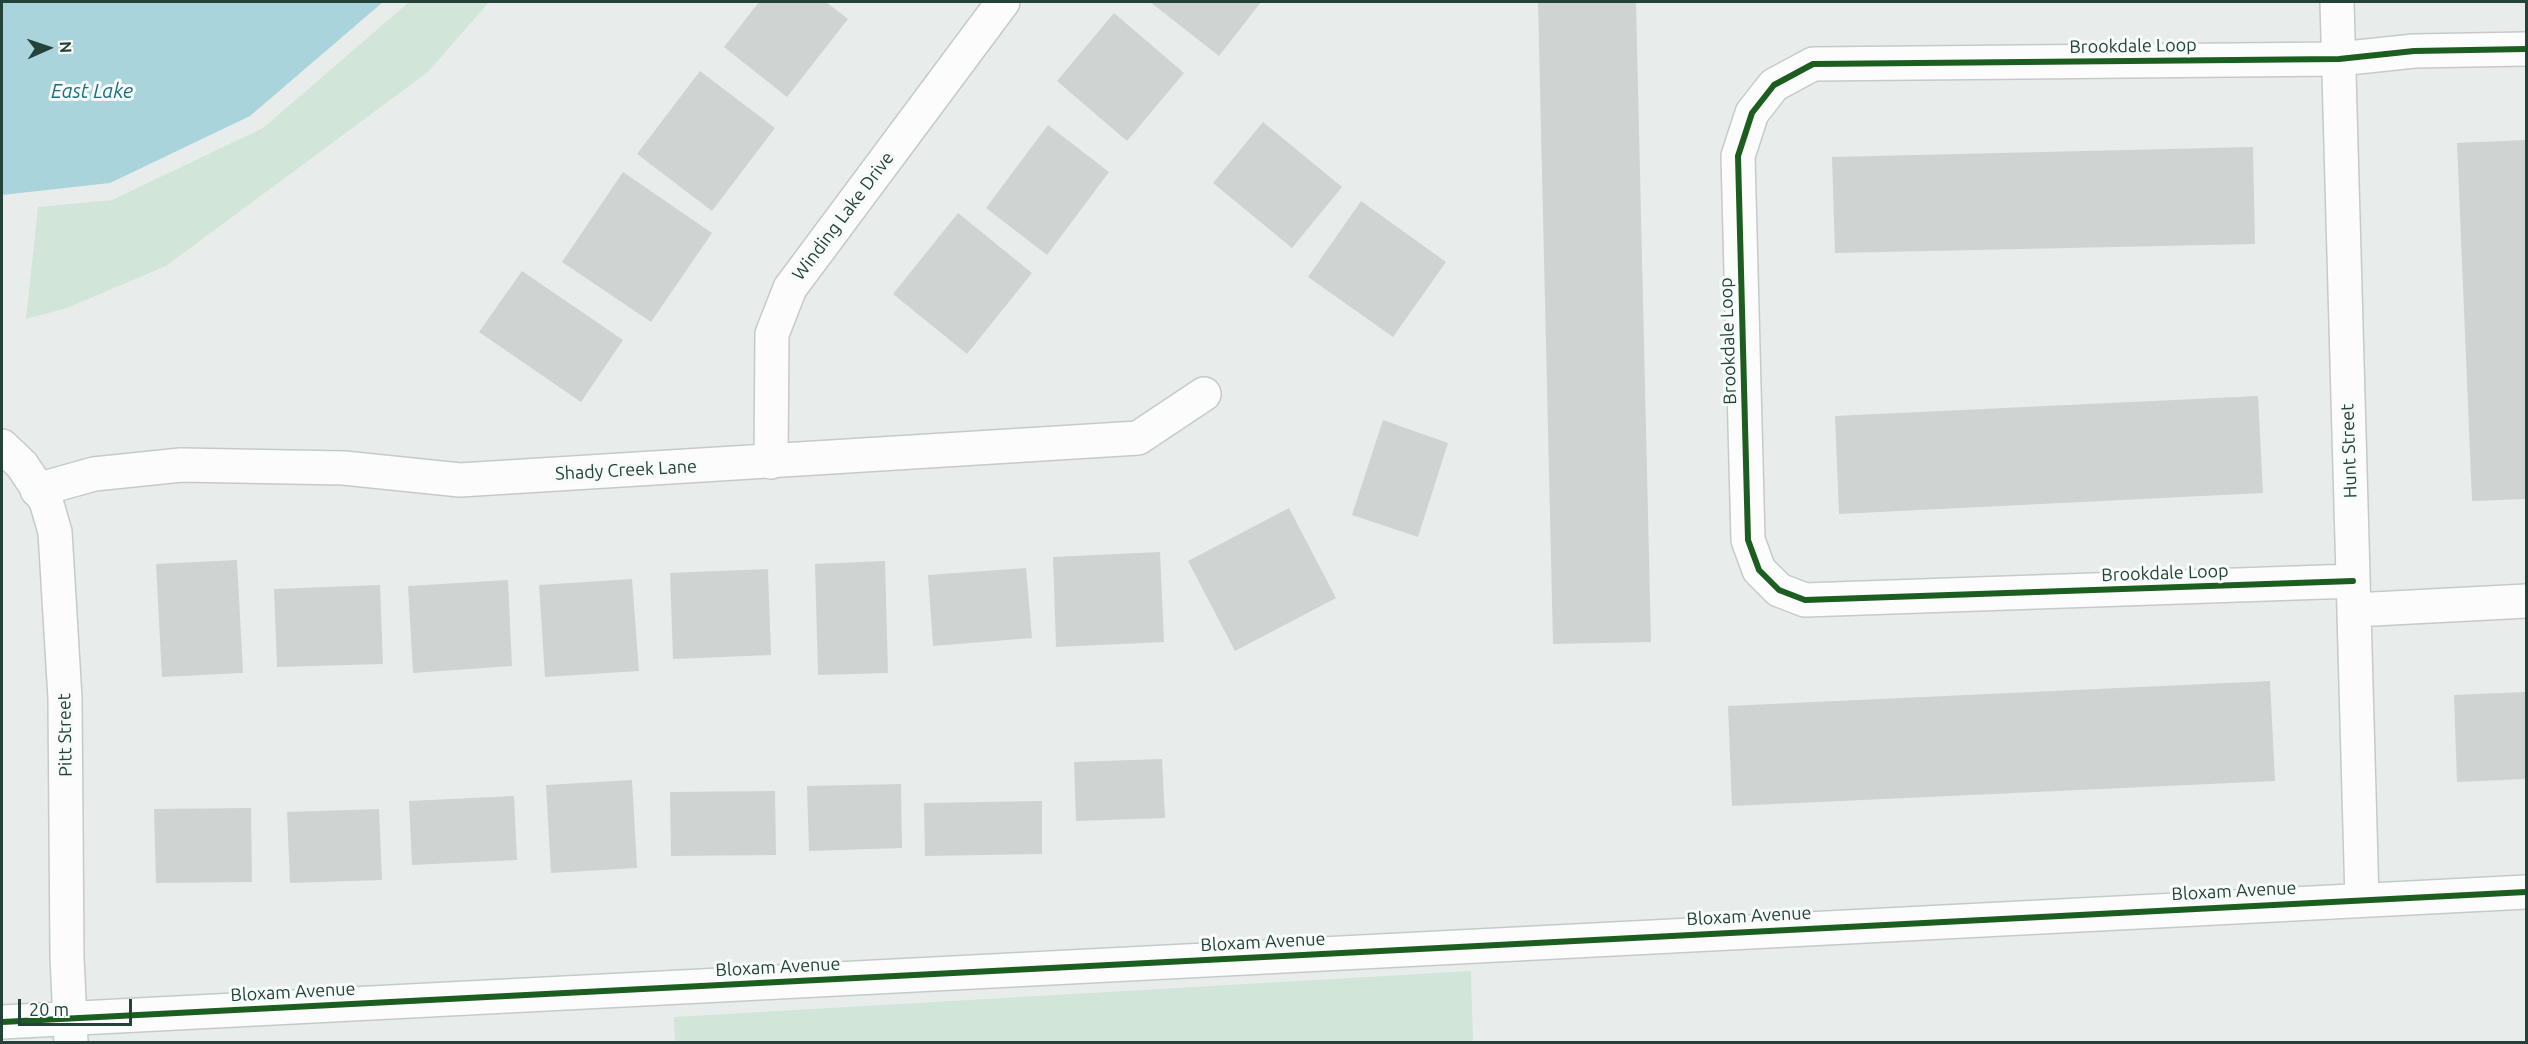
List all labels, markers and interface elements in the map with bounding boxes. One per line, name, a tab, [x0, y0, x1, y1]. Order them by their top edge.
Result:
north arrow	[18, 18, 78, 78]
street label: Brookdale Loop	[2069, 34, 2197, 58]
text: N	[57, 41, 75, 53]
water label: East Lake	[51, 79, 133, 103]
street label: Winding Lake Drive	[788, 148, 898, 284]
street label: Brookdale Loop	[1715, 277, 1741, 405]
street label: Hunt Street	[2337, 403, 2361, 499]
street label: Shady Creek Lane	[555, 456, 697, 484]
street label: Brookdale Loop	[2101, 560, 2229, 586]
street label: Pitt Street	[53, 693, 77, 777]
street label: Bloxam Avenue	[2171, 877, 2297, 905]
street label: Bloxam Avenue	[1686, 902, 1812, 930]
street label: Bloxam Avenue	[1200, 928, 1326, 956]
street label: Bloxam Avenue	[715, 953, 841, 981]
street label: Bloxam Avenue	[230, 978, 356, 1006]
scale bar	[21, 987, 135, 1025]
text: 20 m	[29, 999, 69, 1019]

